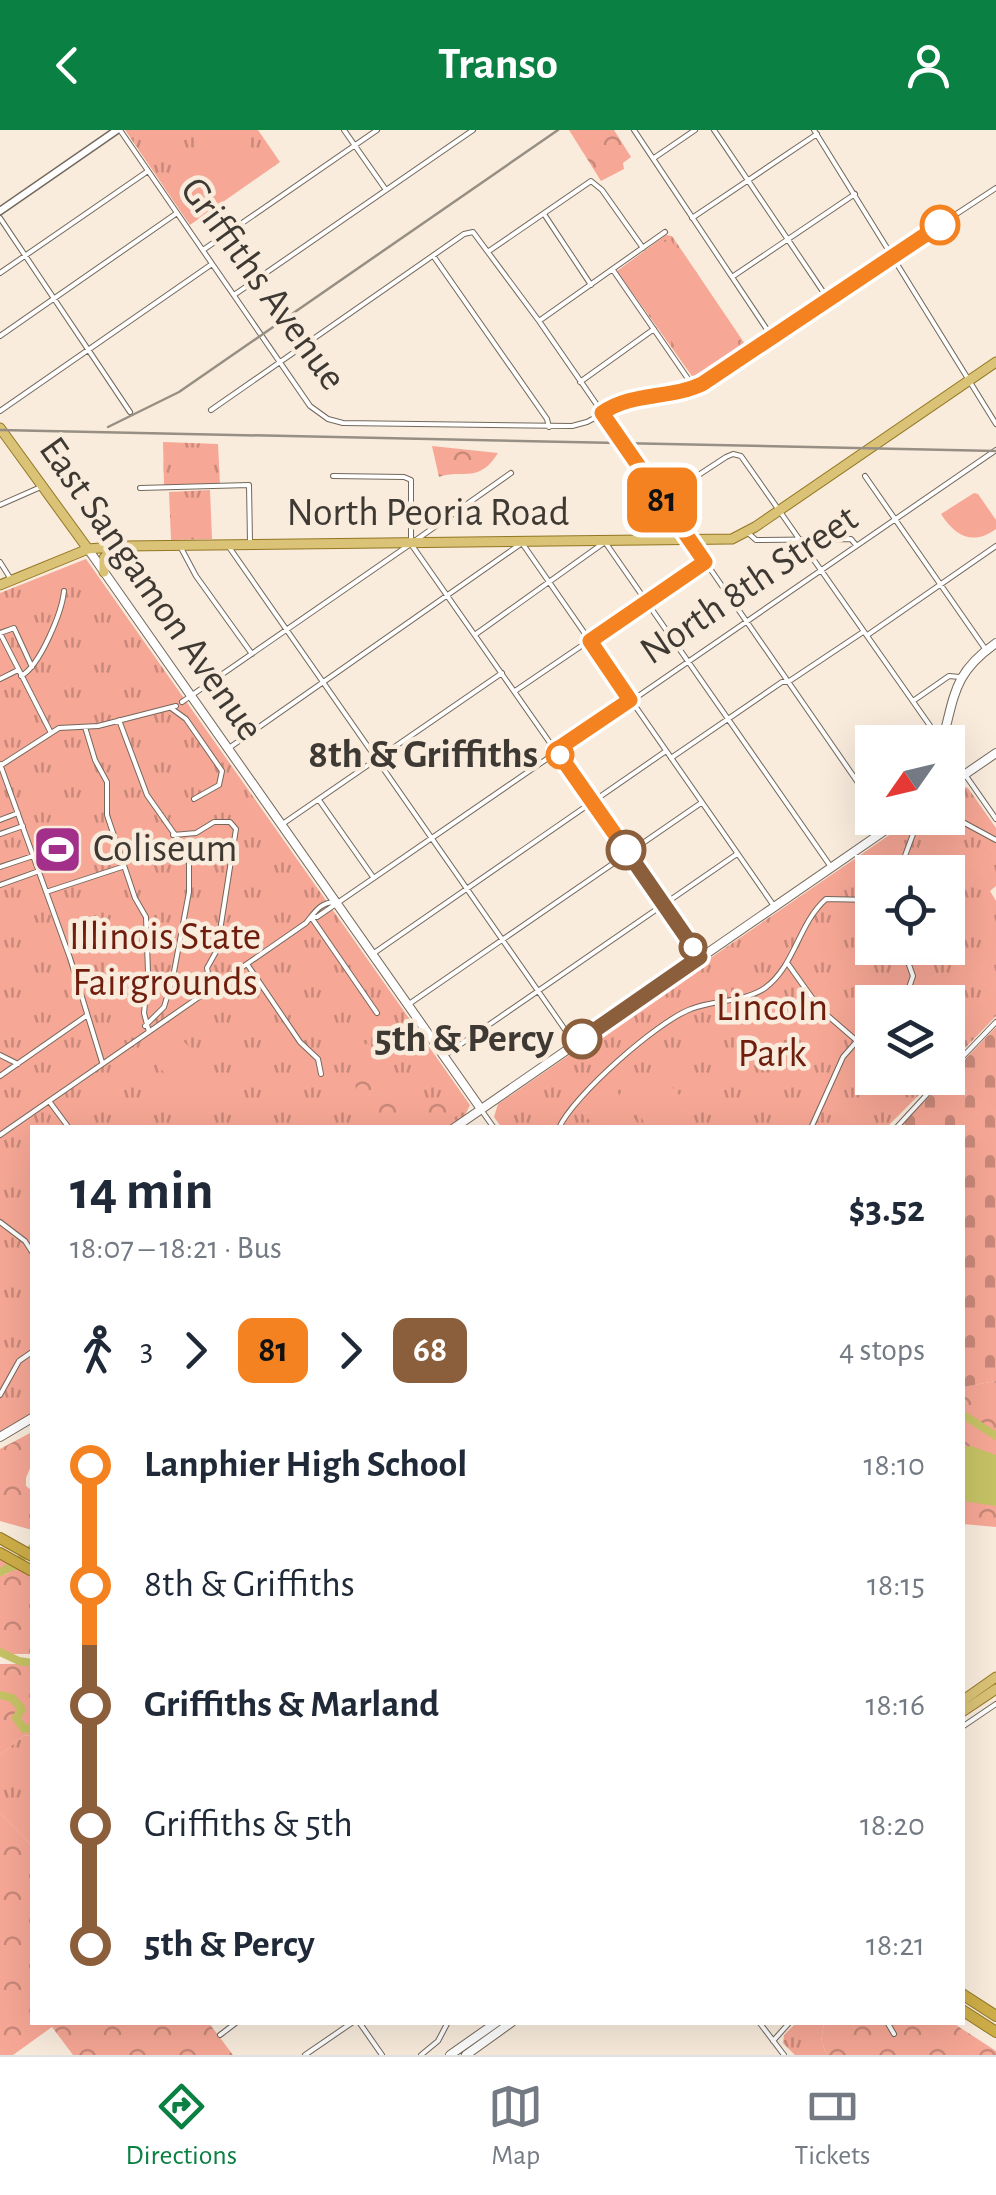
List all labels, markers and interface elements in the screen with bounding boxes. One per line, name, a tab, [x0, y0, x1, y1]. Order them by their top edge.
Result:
icon: back	[40, 38, 95, 93]
icon: person	[901, 38, 956, 93]
text: Transo	[438, 42, 558, 87]
street label: Griffiths Avenue	[173, 170, 353, 398]
unlabelled marker	[921, 206, 959, 244]
street label: East Sangamon Avenue	[31, 430, 271, 748]
line badge: 81	[617, 468, 707, 532]
text: 81	[647, 483, 677, 518]
street label: North Peoria Road	[287, 493, 569, 533]
street label: North 8th Street	[633, 498, 865, 672]
north arrow	[855, 725, 965, 835]
map controls	[855, 725, 965, 1095]
place label: 8th & Griffiths	[308, 735, 538, 775]
marker: 8th & Griffiths	[547, 742, 573, 768]
sports icon: Coliseum	[32, 823, 84, 875]
place label: Coliseum	[93, 829, 237, 869]
unlabelled marker	[607, 831, 645, 869]
button: locate	[855, 855, 965, 965]
park label: Illinois State Fairgrounds	[69, 917, 261, 1003]
unlabelled marker	[680, 934, 706, 960]
button: layers	[855, 985, 965, 1095]
park label: Lincoln Park	[716, 988, 828, 1074]
place label: 5th & Percy	[374, 1019, 554, 1059]
marker: 5th & Percy	[563, 1020, 601, 1058]
text: 14 min	[70, 1164, 214, 1219]
text: $3.52	[849, 1191, 925, 1229]
text: 18:07 – 18:21 · Bus	[70, 1232, 282, 1264]
icon: walk	[70, 1323, 125, 1378]
icon: forward	[168, 1323, 223, 1378]
icon: forward	[323, 1323, 378, 1378]
text: 81	[258, 1333, 288, 1368]
text: 68	[413, 1333, 447, 1368]
text: 3	[140, 1334, 153, 1366]
text: 4 stops	[839, 1334, 925, 1366]
text: Lanphier High School	[144, 1446, 467, 1484]
text: 18:10	[864, 1449, 925, 1481]
text: 8th & Griffiths	[144, 1566, 355, 1604]
text: 18:15	[867, 1569, 925, 1601]
text: Griffiths & Marland	[144, 1686, 439, 1724]
text: 18:16	[865, 1689, 925, 1721]
text: Griffiths & 5th	[144, 1806, 353, 1844]
text: 18:20	[860, 1809, 925, 1841]
text: 5th & Percy	[144, 1926, 315, 1964]
text: 18:21	[866, 1929, 925, 1961]
tab: Directions	[126, 2079, 237, 2173]
tab: Map	[488, 2079, 543, 2173]
tab: Tickets	[795, 2079, 870, 2173]

